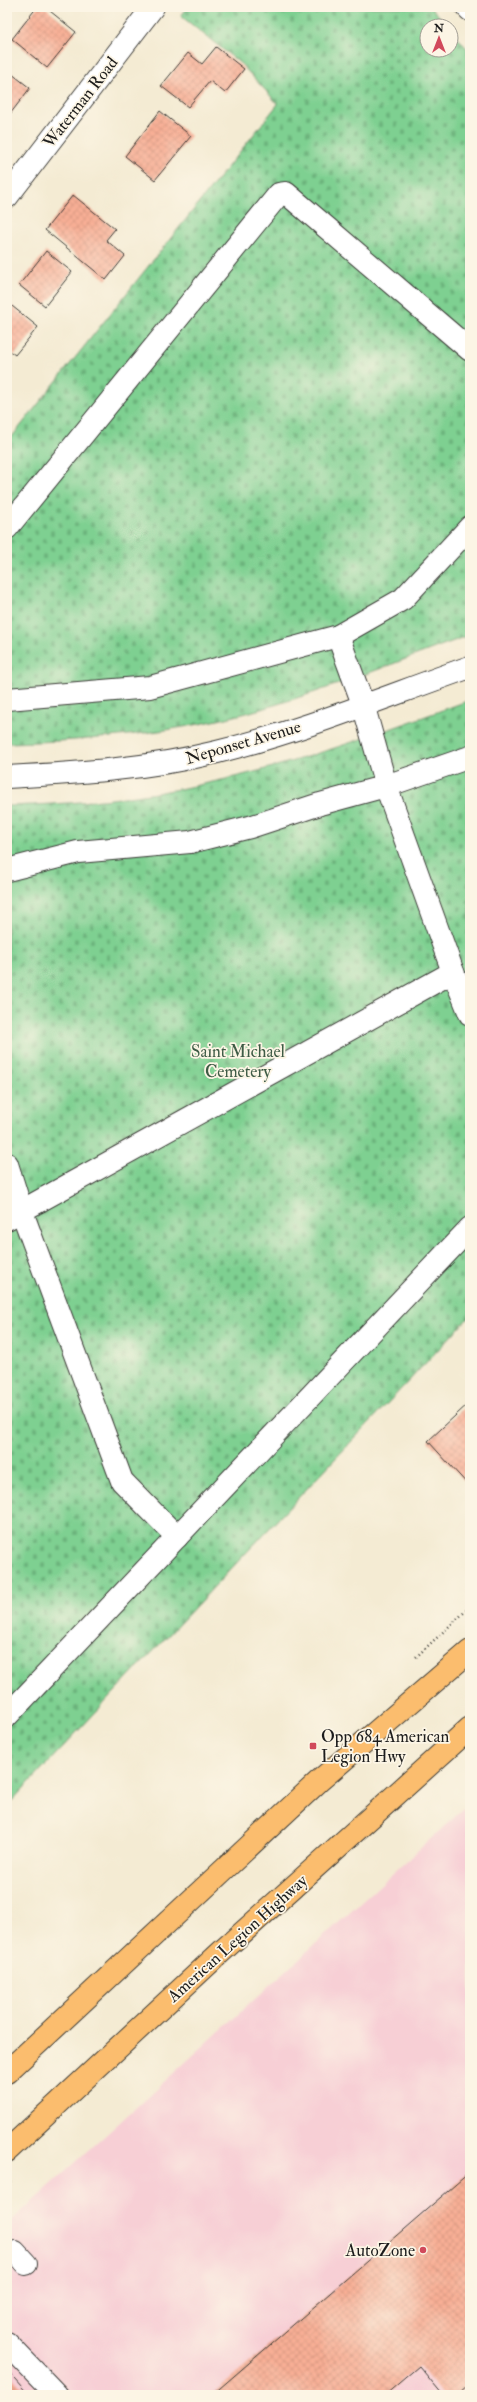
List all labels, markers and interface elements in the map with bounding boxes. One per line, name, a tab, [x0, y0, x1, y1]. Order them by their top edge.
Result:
north arrow	[419, 18, 459, 58]
text: N	[433, 22, 445, 35]
street label: Waterman Road	[38, 52, 123, 153]
street label: Neponset Avenue	[183, 716, 303, 770]
park label: Saint Michael Cemetery	[191, 1041, 286, 1083]
place label: Opp 684 American Legion Hwy	[321, 1726, 450, 1768]
marker: Opp 684 American Legion Hwy	[308, 1741, 318, 1751]
street label: American Legion Highway	[162, 1870, 313, 2008]
place label: AutoZone	[344, 2240, 415, 2261]
marker: AutoZone	[418, 2245, 428, 2255]

